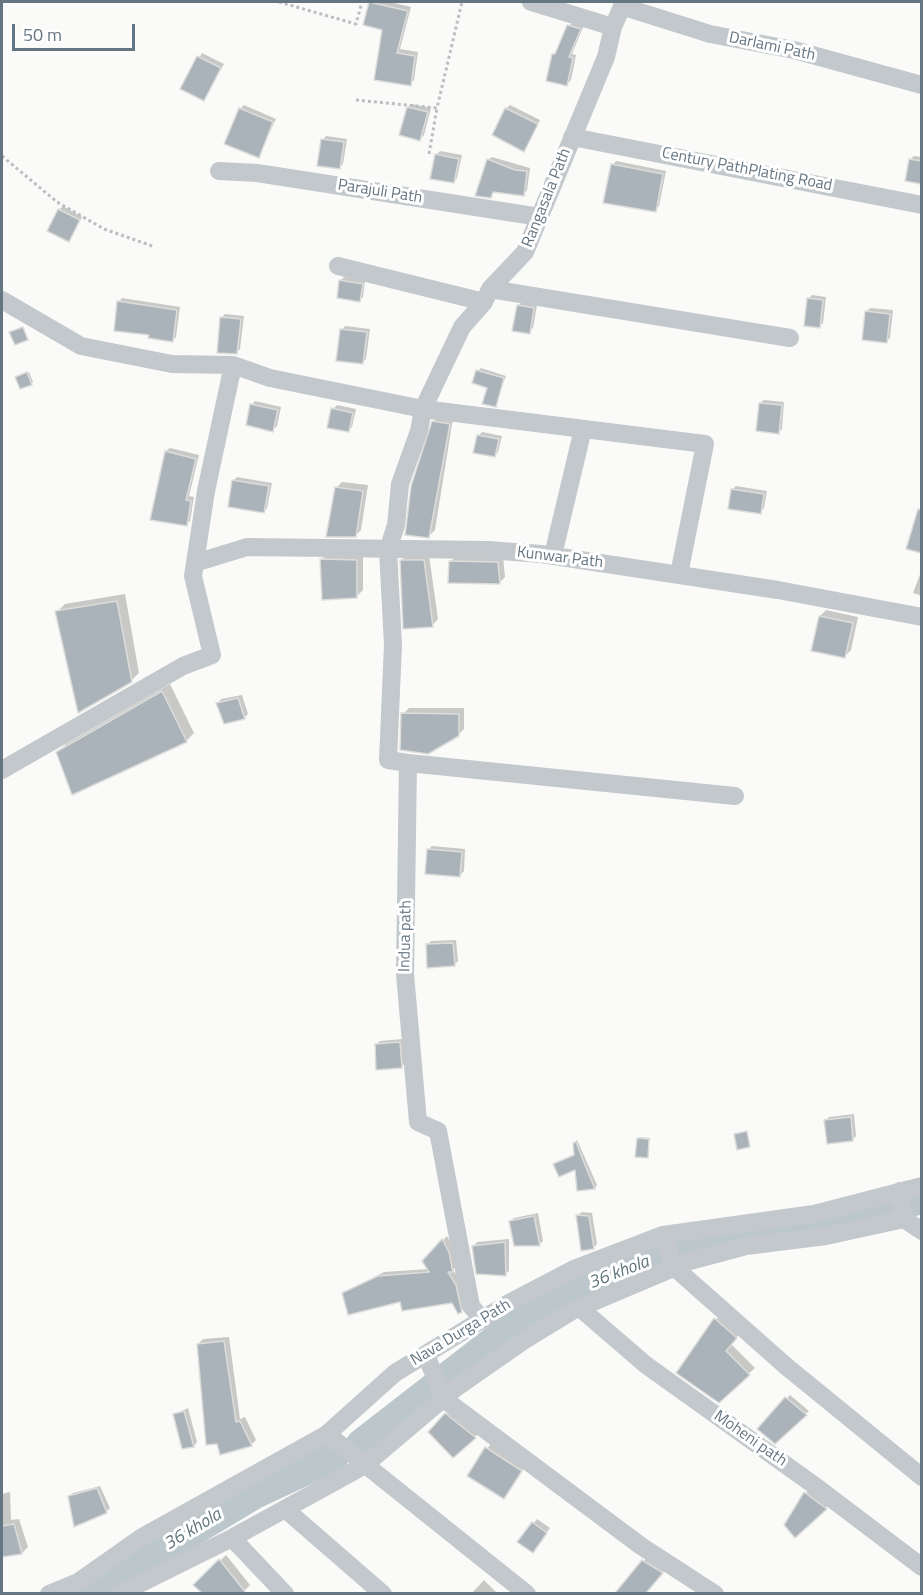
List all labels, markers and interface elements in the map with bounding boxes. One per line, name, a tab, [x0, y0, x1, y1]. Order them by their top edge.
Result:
scale bar	[15, 12, 138, 50]
text: 50 m	[23, 21, 62, 48]
street label: Darlami Path	[727, 29, 817, 65]
street label: Century PathPlating Road	[660, 144, 834, 196]
street label: Rangasala Path	[518, 146, 576, 250]
street label: Parajuli Path	[336, 176, 424, 208]
street label: Kunwar Path	[516, 543, 604, 573]
street label: Indua path	[396, 900, 416, 972]
water label: 36 khola	[586, 1252, 652, 1294]
street label: Nava Durga Path	[407, 1296, 515, 1370]
street label: Moheni path	[710, 1407, 790, 1471]
water label: 36 khola	[160, 1505, 226, 1555]

